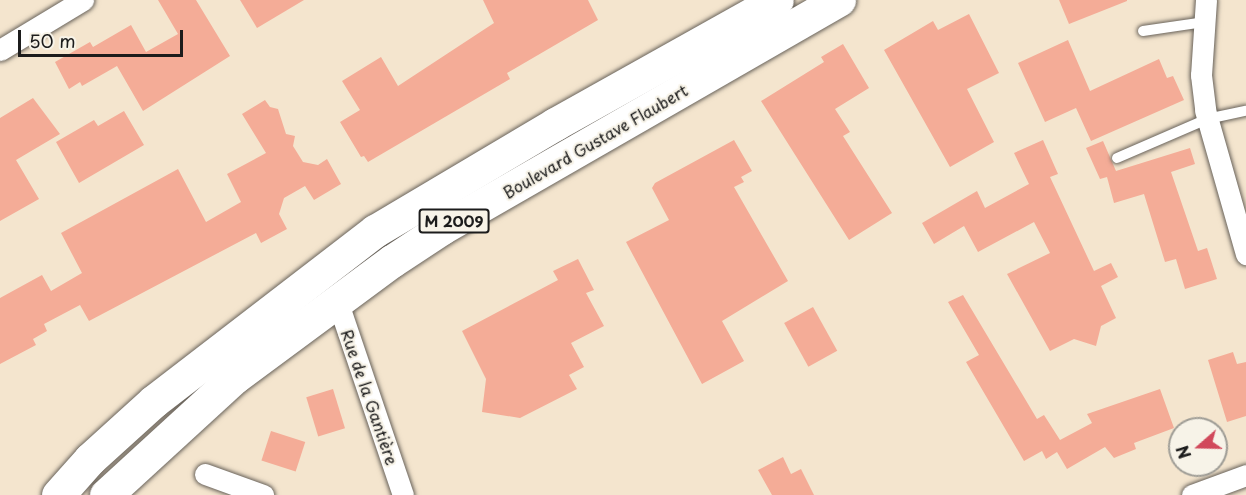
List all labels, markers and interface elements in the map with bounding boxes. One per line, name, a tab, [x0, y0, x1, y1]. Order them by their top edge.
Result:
scale bar	[21, 18, 186, 56]
text: 50 m	[29, 27, 76, 54]
street label: Boulevard Gustave Flaubert	[499, 80, 691, 202]
road number: M 2009	[418, 209, 490, 233]
street label: Rue de la Gantière	[337, 325, 403, 469]
north arrow	[1168, 417, 1228, 477]
text: N	[1170, 442, 1196, 463]

